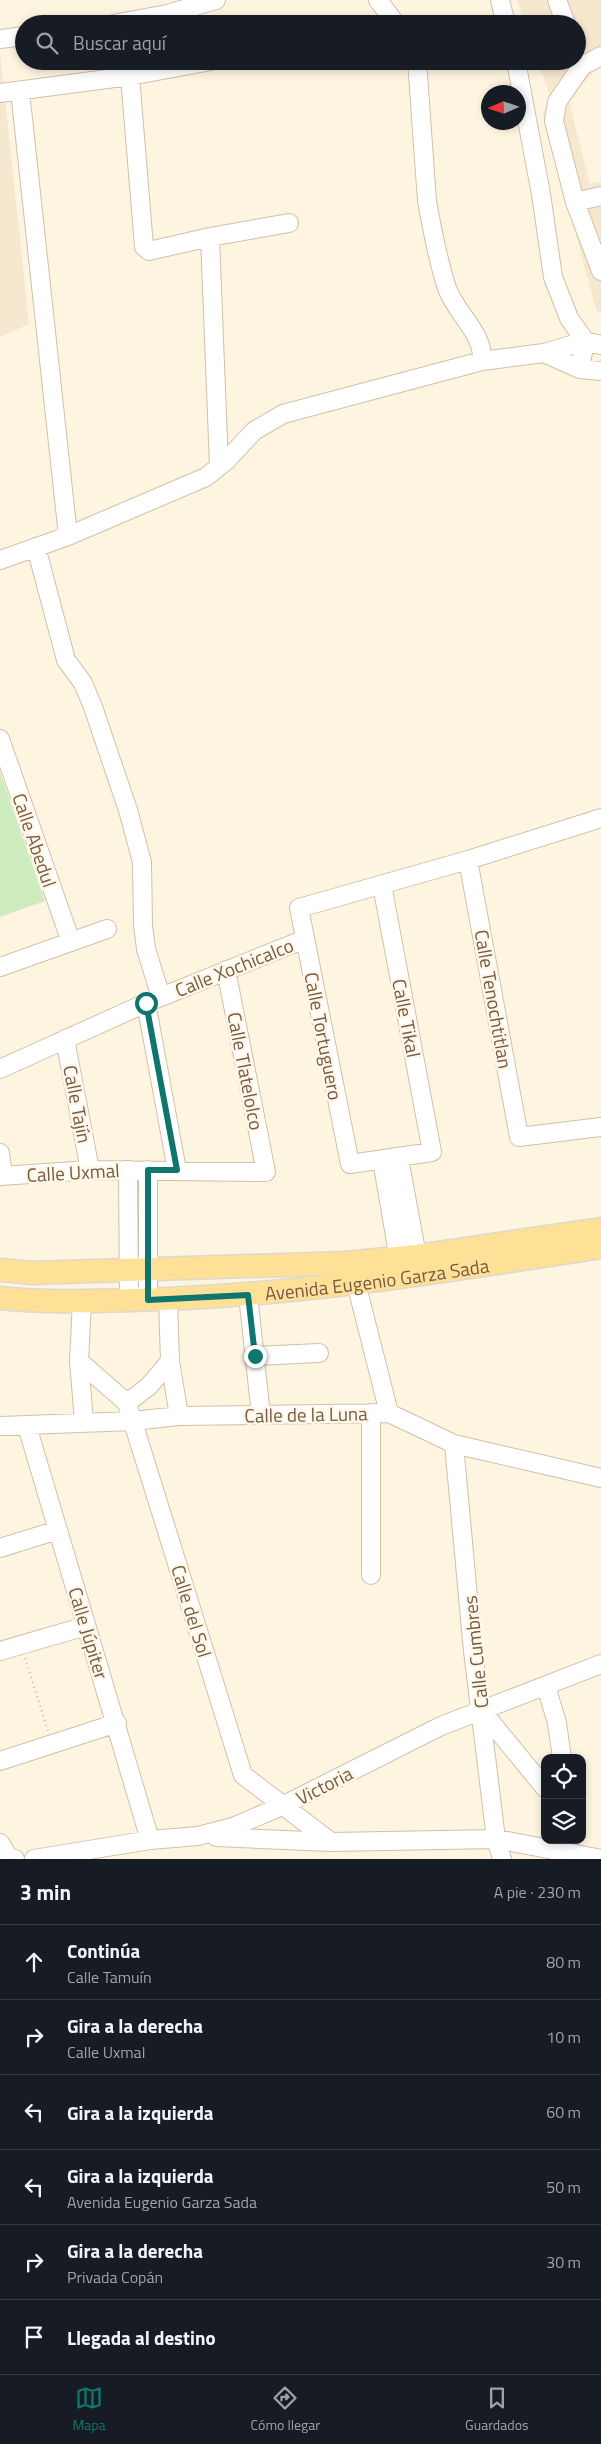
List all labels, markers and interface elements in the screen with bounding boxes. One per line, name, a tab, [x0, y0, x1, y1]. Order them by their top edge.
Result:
search box	[15, 15, 586, 70]
text: Buscar aquí	[73, 28, 166, 57]
icon: search	[33, 29, 61, 57]
north arrow	[481, 85, 526, 130]
street label: Calle Abedul	[5, 789, 65, 891]
street label: Calle Tenochtitlan	[468, 927, 520, 1071]
street label: Calle Xochicalco	[170, 930, 298, 1004]
street label: Calle Tortuguero	[297, 969, 351, 1103]
street label: Calle Tikal	[385, 976, 429, 1060]
route start	[135, 992, 158, 1015]
street label: Calle Tlatelolco	[220, 1010, 272, 1132]
street label: Calle Tajín	[56, 1063, 100, 1145]
street label: Calle Uxmal	[26, 1155, 120, 1189]
street label: Avenida Eugenio Garza Sada	[263, 1250, 491, 1307]
route end	[244, 1345, 267, 1368]
street label: Calle de la Luna	[244, 1398, 368, 1430]
street label: Calle del Sol	[164, 1561, 220, 1661]
street label: Calle Júpiter	[61, 1583, 117, 1683]
street label: Calle Cumbres	[455, 1594, 495, 1710]
map controls	[541, 1754, 586, 1844]
button: locate	[541, 1754, 586, 1799]
street label: Victoria	[290, 1758, 358, 1812]
button: layers	[541, 1799, 586, 1844]
text: 3 min	[20, 1876, 71, 1908]
text: A pie · 230 m	[494, 1880, 581, 1904]
text: Continúa	[67, 1936, 140, 1965]
icon: ahead	[20, 1948, 48, 1976]
text: 80 m	[546, 1950, 581, 1974]
text: Calle Tamuín	[67, 1965, 152, 1989]
text: Gira a la derecha	[67, 2011, 203, 2040]
icon: right	[20, 2023, 48, 2051]
text: 10 m	[546, 2025, 581, 2049]
text: Calle Uxmal	[67, 2040, 145, 2064]
icon: left	[20, 2098, 48, 2126]
text: Gira a la izquierda	[67, 2098, 214, 2127]
text: 60 m	[546, 2100, 581, 2124]
text: Gira a la izquierda	[67, 2161, 214, 2190]
icon: left	[20, 2173, 48, 2201]
text: 50 m	[546, 2175, 581, 2199]
text: Avenida Eugenio Garza Sada	[67, 2190, 257, 2214]
text: Gira a la derecha	[67, 2236, 203, 2265]
icon: right	[20, 2248, 48, 2276]
text: 30 m	[546, 2250, 581, 2274]
text: Privada Copán	[67, 2265, 163, 2289]
icon: arrive	[20, 2323, 48, 2351]
text: Llegada al destino	[67, 2323, 216, 2352]
tab: Mapa	[72, 2384, 106, 2435]
tab: Cómo llegar	[251, 2384, 320, 2435]
tab: Guardados	[465, 2384, 529, 2435]

